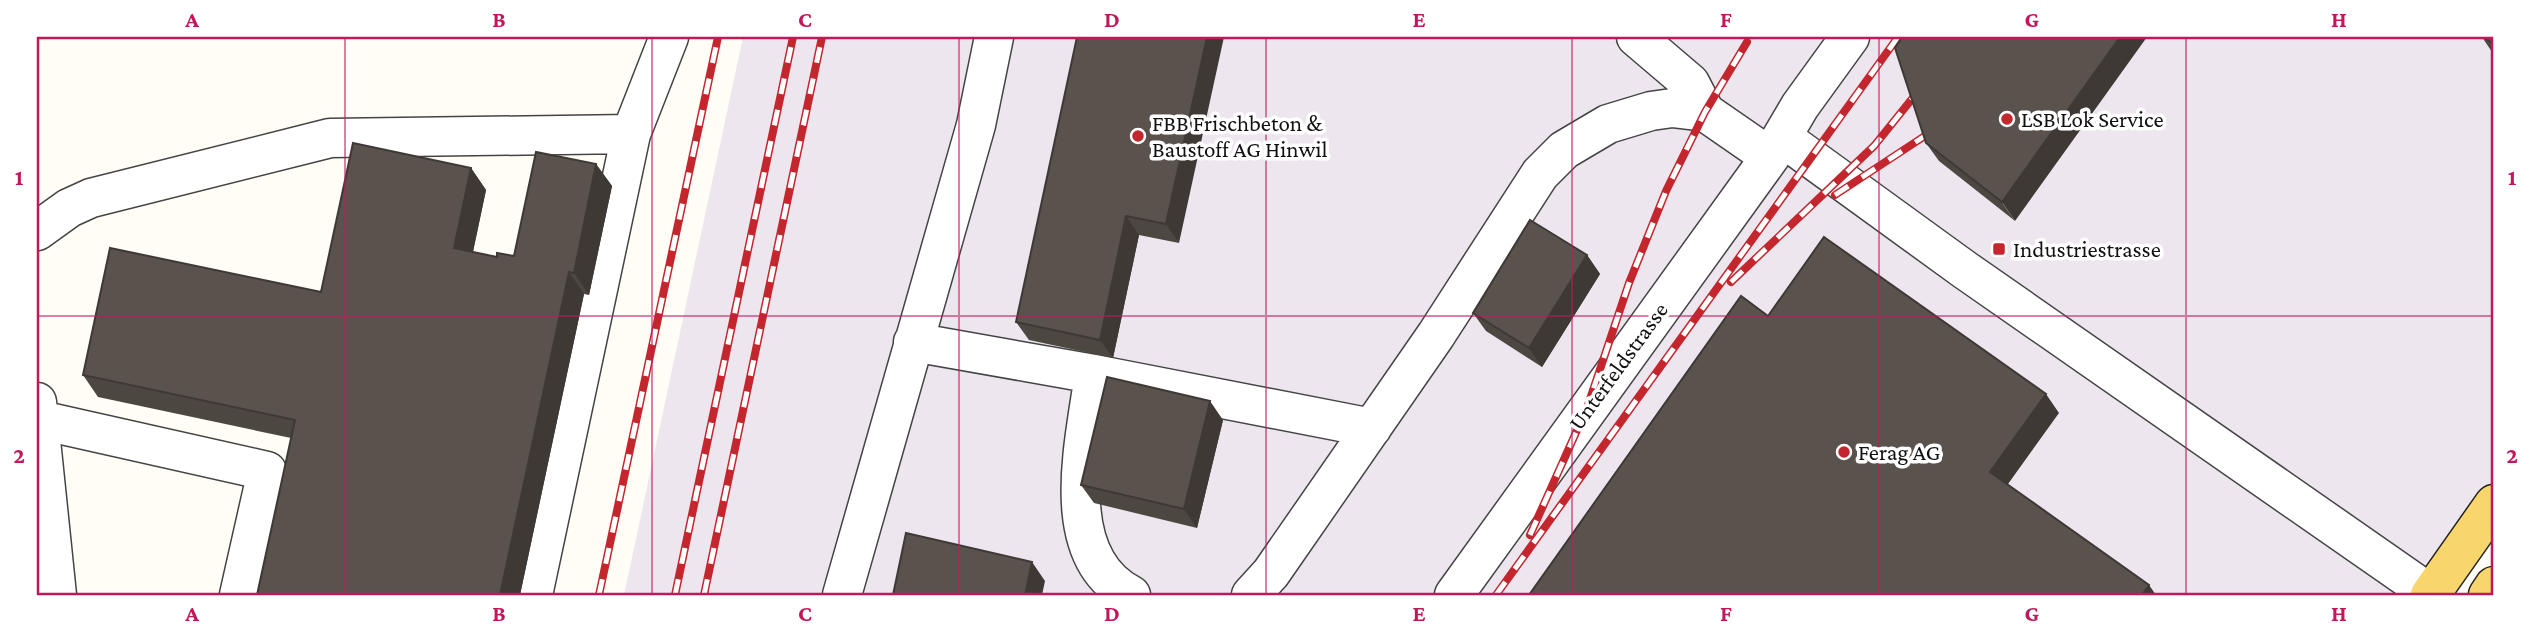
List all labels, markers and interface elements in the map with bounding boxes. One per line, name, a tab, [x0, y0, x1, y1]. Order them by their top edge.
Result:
text: A	[184, 6, 199, 32]
text: B	[492, 6, 506, 32]
text: C	[798, 6, 812, 32]
text: D	[1104, 6, 1120, 32]
text: E	[1412, 6, 1426, 32]
text: F	[1720, 6, 1732, 32]
text: G	[2025, 6, 2040, 32]
text: H	[2331, 6, 2347, 32]
place label: LSB Lok Service	[2021, 106, 2164, 132]
place label: FBB Frischbeton & Baustoff AG Hinwil	[1152, 110, 1328, 162]
marker: LSB Lok Service	[1999, 111, 2015, 127]
marker: FBB Frischbeton & Baustoff AG Hinwil	[1130, 128, 1146, 144]
text: 1	[15, 164, 24, 190]
text: 1	[2508, 164, 2517, 190]
place label: Industriestrasse	[2013, 236, 2161, 262]
marker: Industriestrasse	[1991, 241, 2007, 257]
street label: Unterfeldstrasse	[1563, 297, 1673, 435]
place label: Ferag AG	[1858, 439, 1940, 465]
text: 2	[13, 442, 25, 468]
text: 2	[2506, 442, 2518, 468]
marker: Ferag AG	[1836, 444, 1852, 460]
text: A	[184, 600, 199, 626]
text: B	[492, 600, 506, 626]
text: C	[798, 600, 812, 626]
text: D	[1104, 600, 1120, 626]
text: E	[1412, 600, 1426, 626]
text: F	[1720, 600, 1732, 626]
text: G	[2025, 600, 2040, 626]
text: H	[2331, 600, 2347, 626]

